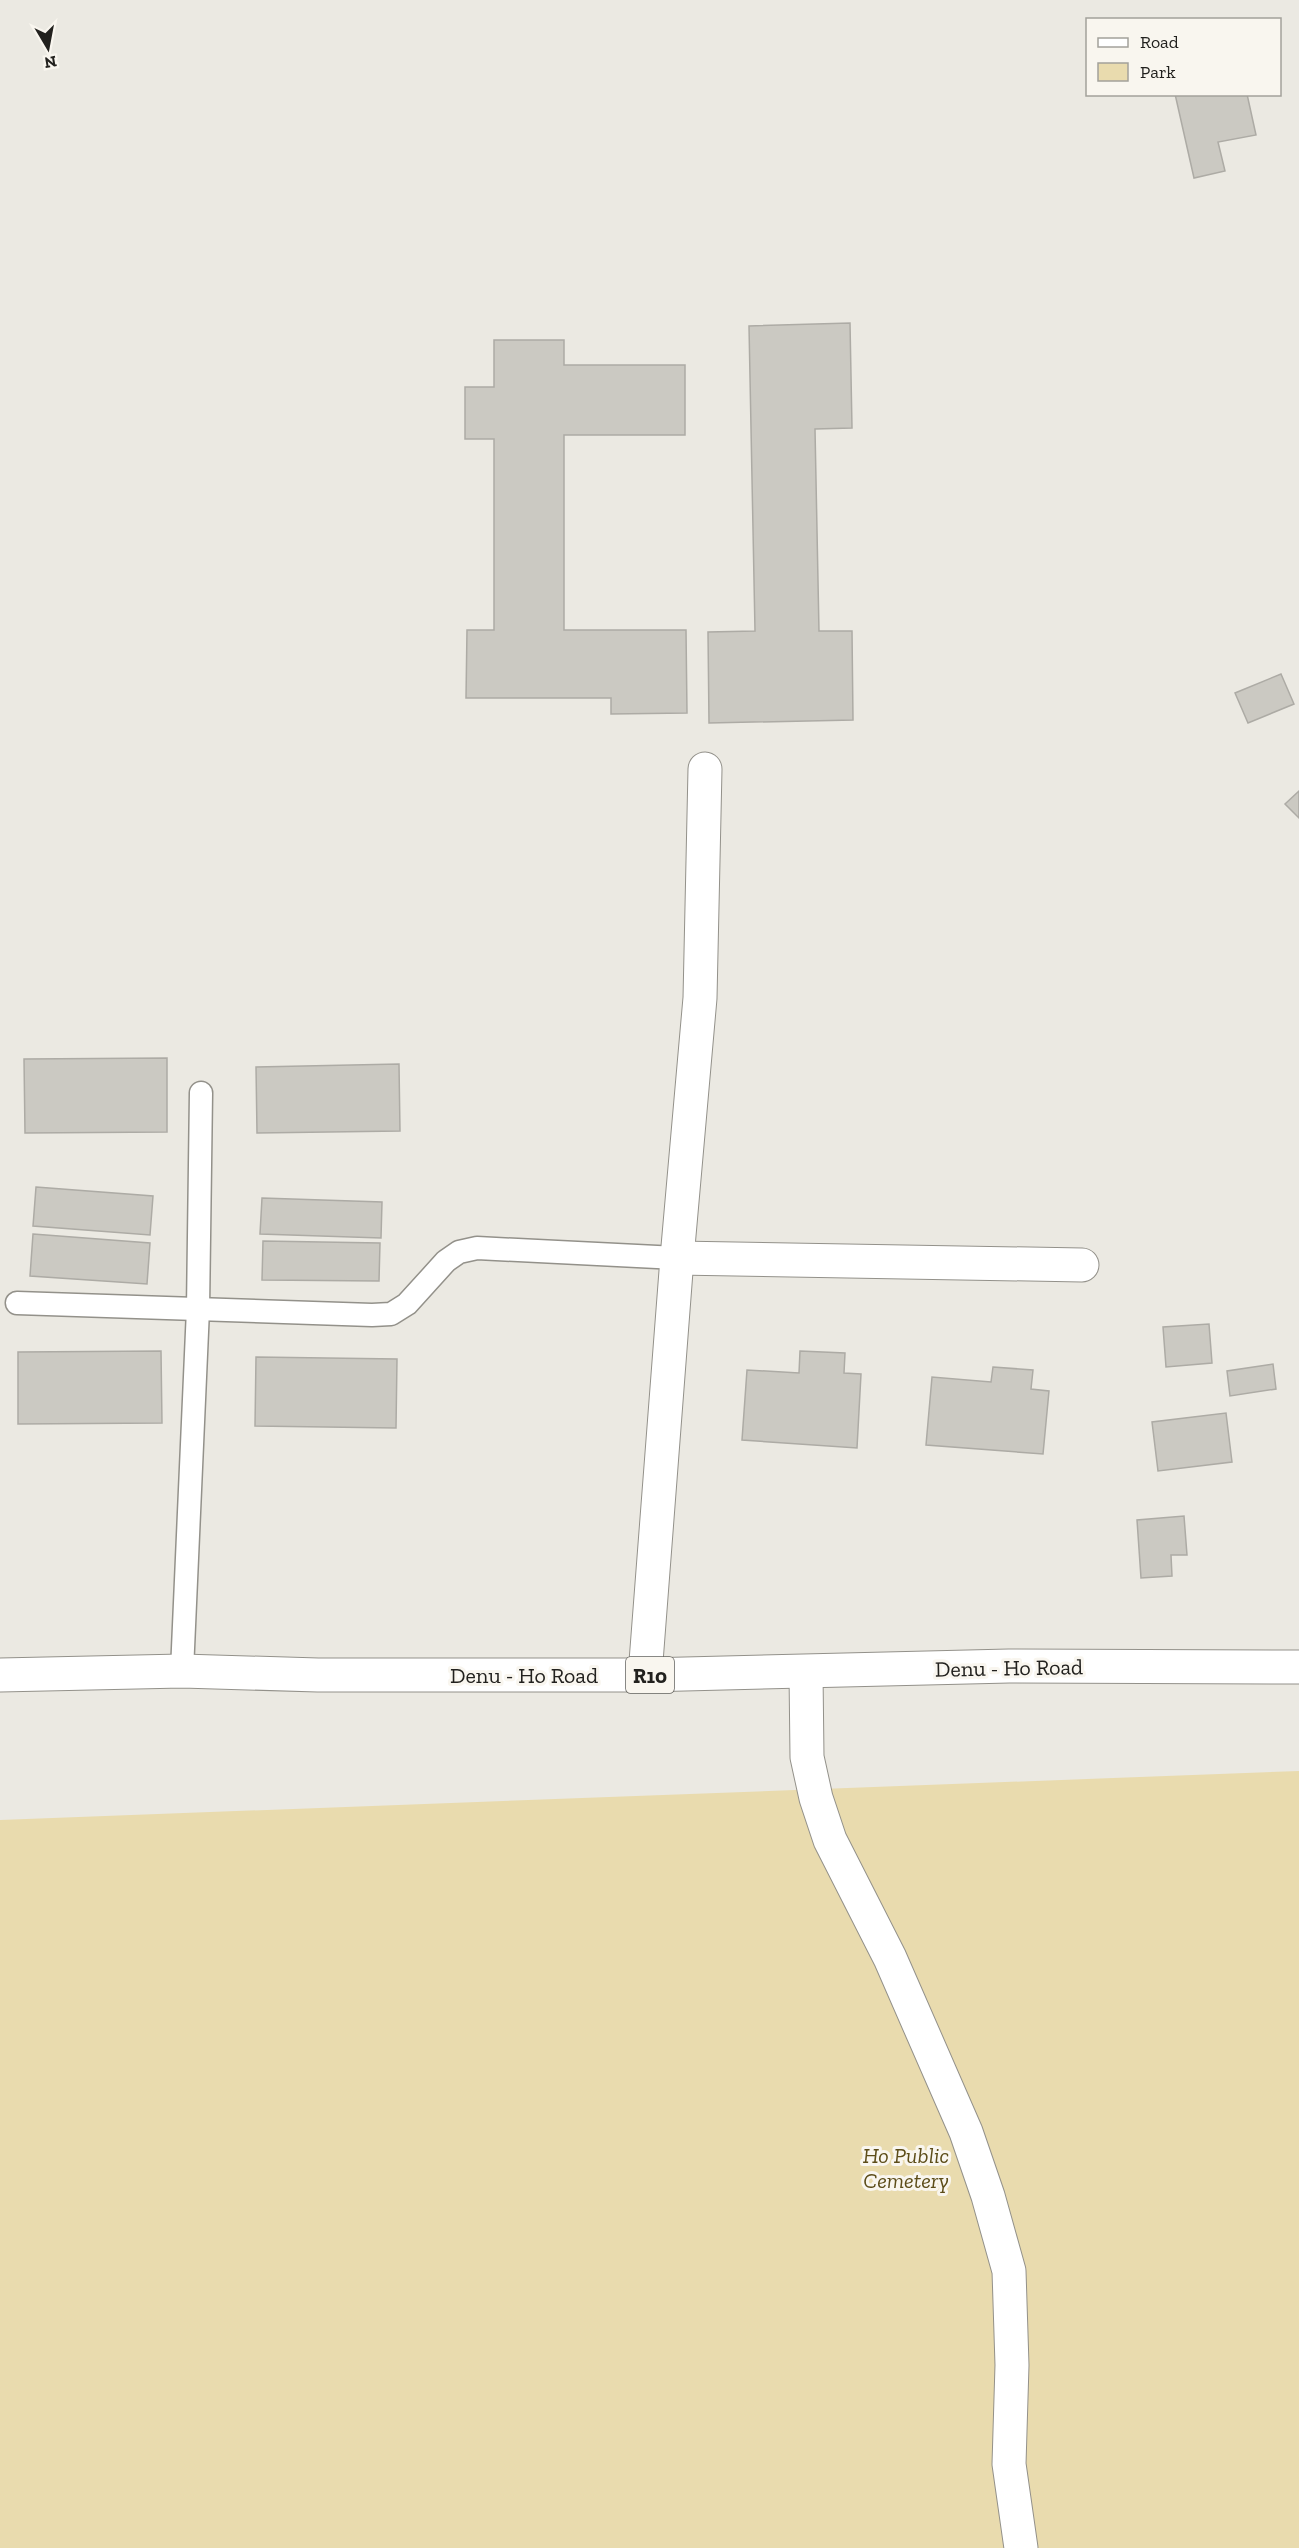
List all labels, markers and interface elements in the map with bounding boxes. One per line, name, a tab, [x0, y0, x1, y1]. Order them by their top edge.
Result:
north arrow	[18, 18, 78, 78]
legend	[1086, 18, 1281, 96]
text: Road	[1140, 31, 1179, 53]
text: N	[43, 52, 58, 73]
text: Park	[1140, 61, 1176, 83]
street label: Denu - Ho Road	[935, 1653, 1083, 1683]
road number: R10	[626, 1657, 674, 1693]
street label: Denu - Ho Road	[450, 1662, 598, 1689]
park label: Ho Public Cemetery	[863, 2142, 949, 2194]

